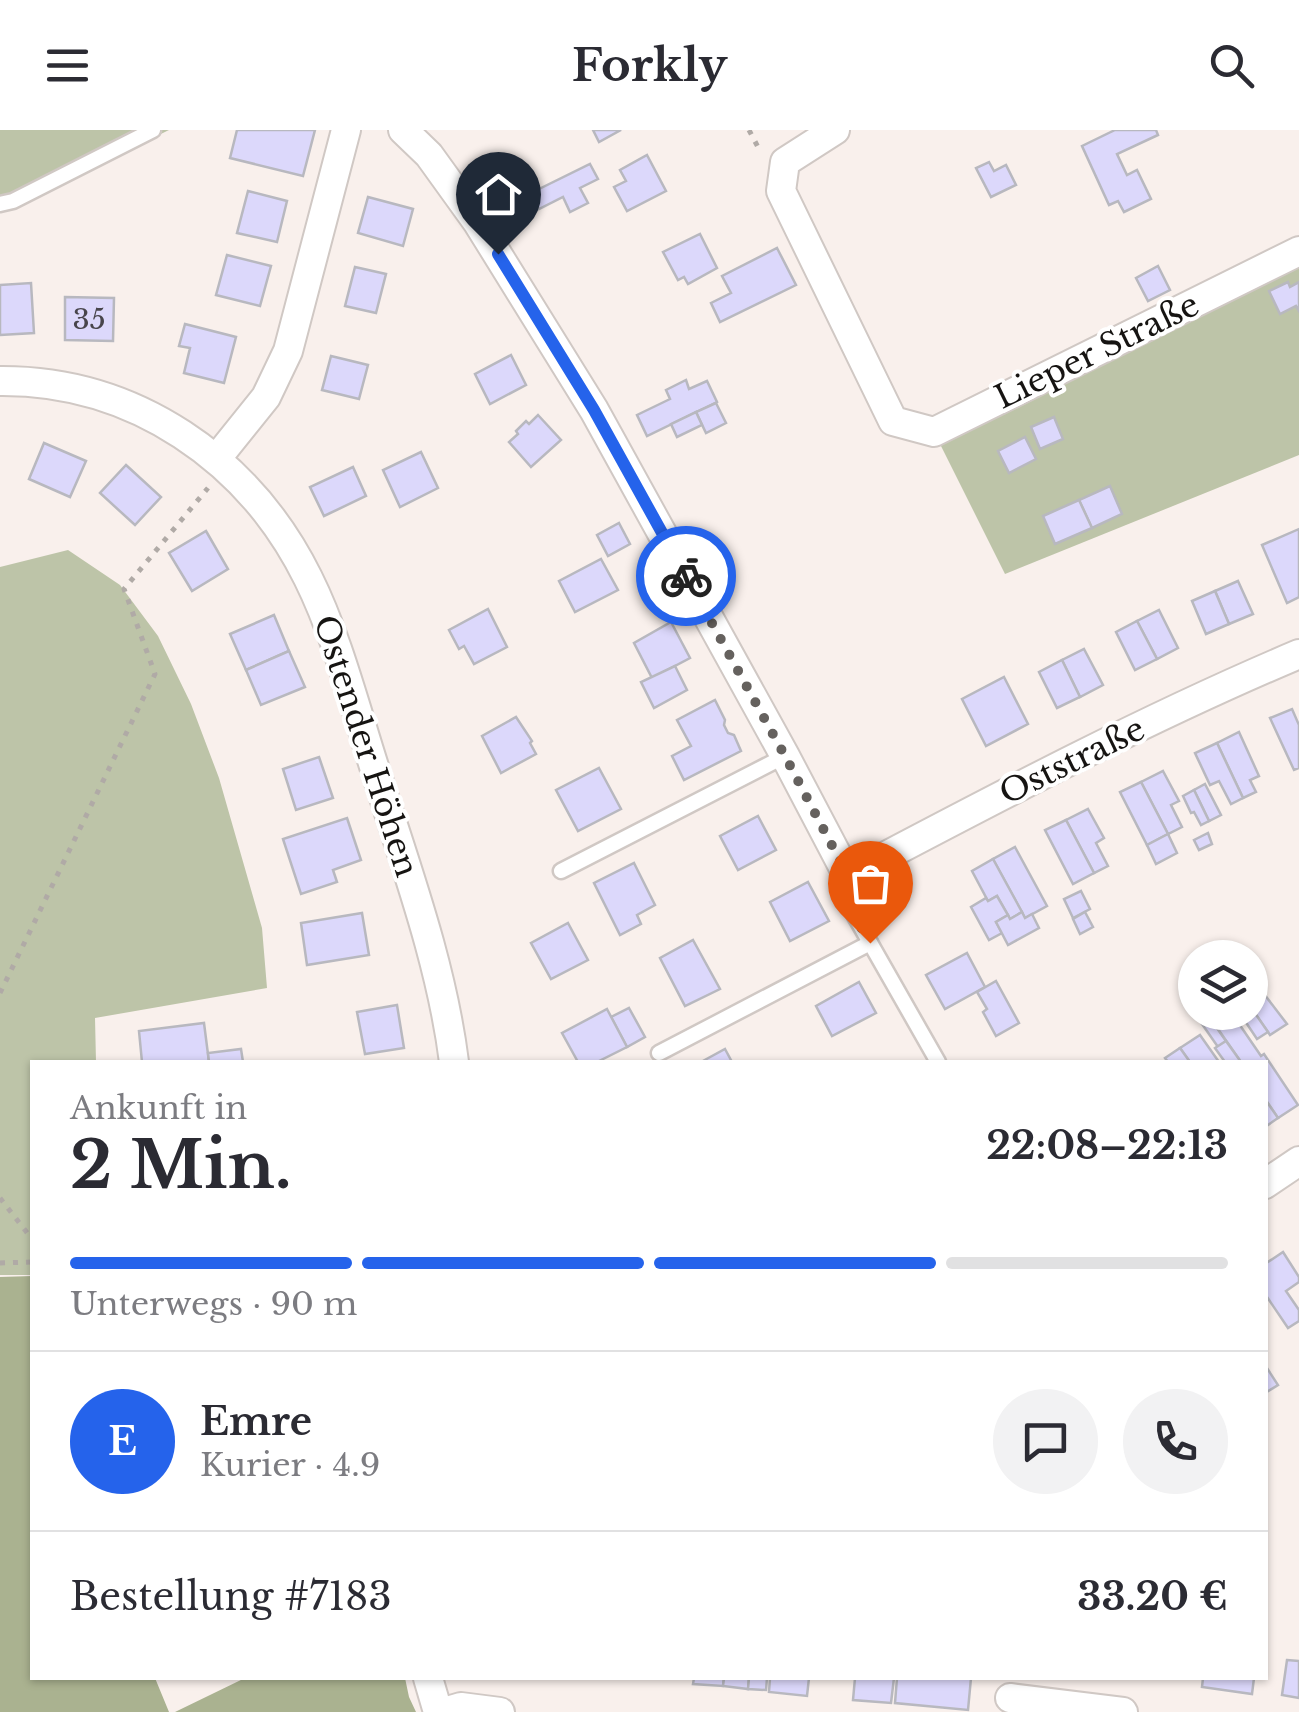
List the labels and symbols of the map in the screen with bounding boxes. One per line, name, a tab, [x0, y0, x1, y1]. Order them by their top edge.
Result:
pin	[456, 152, 541, 255]
street label: Lieper Straße	[988, 284, 1206, 418]
house number: 35	[72, 302, 106, 337]
courier	[636, 526, 736, 626]
street label: Ostender Höhen	[305, 610, 427, 882]
street label: Oststraße	[993, 709, 1151, 813]
pin	[828, 841, 913, 944]

